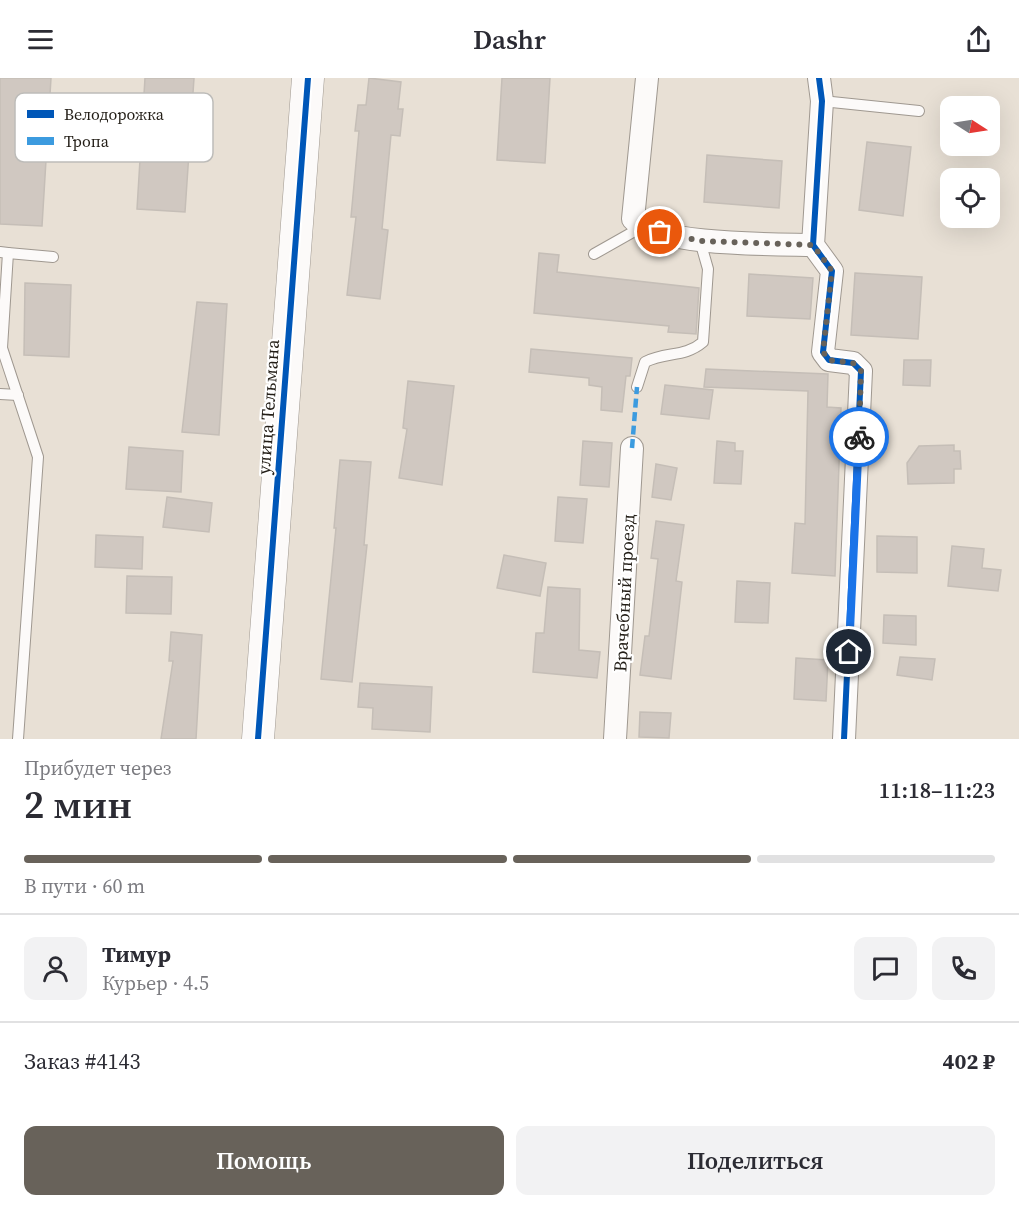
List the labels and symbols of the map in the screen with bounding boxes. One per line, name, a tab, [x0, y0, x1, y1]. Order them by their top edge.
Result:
legend	[15, 93, 213, 162]
north arrow	[940, 96, 1000, 156]
text: Велодорожка	[64, 103, 165, 125]
text: Тропа	[64, 130, 110, 152]
pin	[634, 206, 685, 257]
street label: улица Тельмана	[251, 338, 285, 475]
courier	[829, 407, 889, 467]
street label: Врачебный проезд	[607, 513, 641, 673]
pin	[823, 626, 874, 677]

